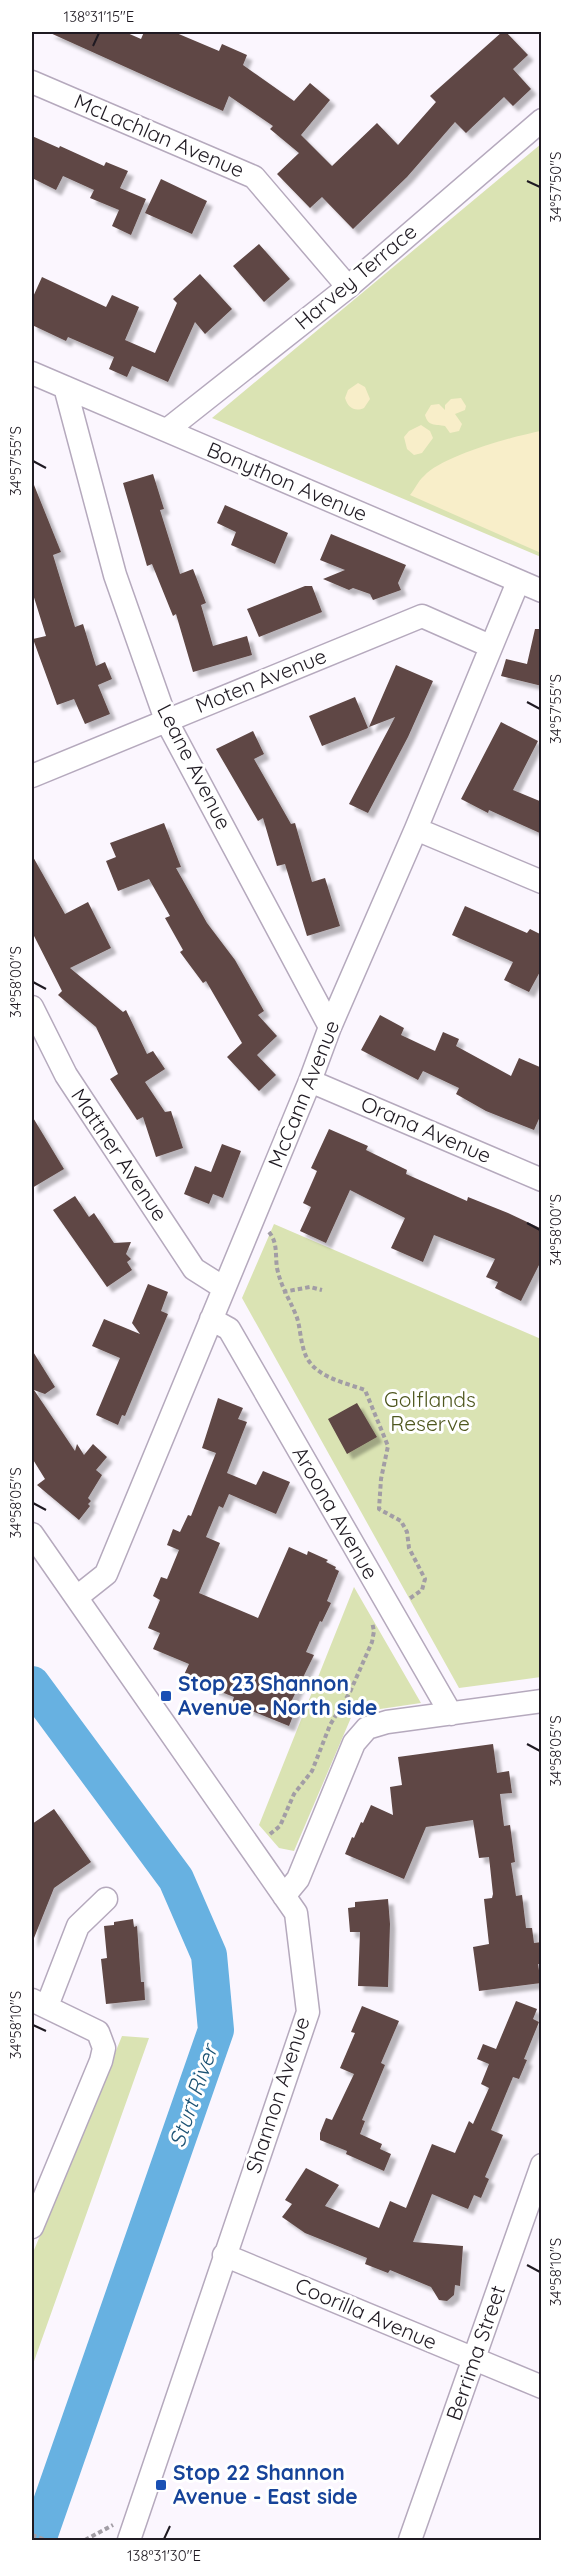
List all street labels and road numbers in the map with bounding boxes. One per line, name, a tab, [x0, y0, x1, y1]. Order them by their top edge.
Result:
street label: McLachlan Avenue	[70, 88, 248, 183]
street label: Harvey Terrace	[289, 218, 421, 335]
street label: Bonython Avenue	[203, 436, 372, 527]
street label: Moten Avenue	[191, 642, 330, 718]
street label: Leane Avenue	[152, 699, 238, 834]
street label: McCann Avenue	[262, 1016, 344, 1171]
street label: Mattner Avenue	[66, 1083, 174, 1226]
street label: Orana Avenue	[357, 1090, 495, 1168]
street label: Aroona Avenue	[287, 1441, 384, 1584]
street label: Shannon Avenue	[239, 2013, 315, 2176]
street label: Coorilla Avenue	[292, 2271, 441, 2355]
street label: Berrima Street	[440, 2282, 510, 2424]

